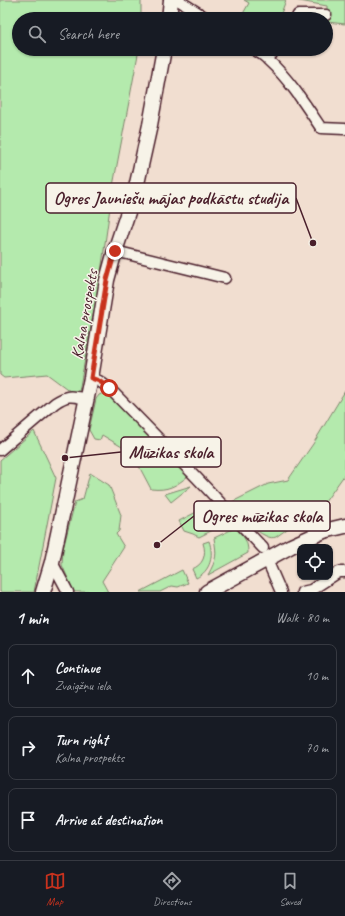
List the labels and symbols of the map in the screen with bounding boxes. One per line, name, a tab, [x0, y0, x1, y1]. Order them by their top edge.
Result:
callout: Ogres Jauniešu mājas podkāstu studija	[46, 183, 296, 213]
text: Ogres Jauniešu mājas podkāstu studija	[54, 187, 290, 209]
route end	[106, 242, 124, 260]
street label: Kalna prospekts	[66, 265, 103, 361]
route start	[100, 379, 118, 397]
callout: Mūzikas skola	[121, 437, 221, 467]
text: Mūzikas skola	[129, 441, 215, 463]
callout: Ogres mūzikas skola	[194, 501, 330, 531]
text: Ogres mūzikas skola	[202, 505, 324, 527]

